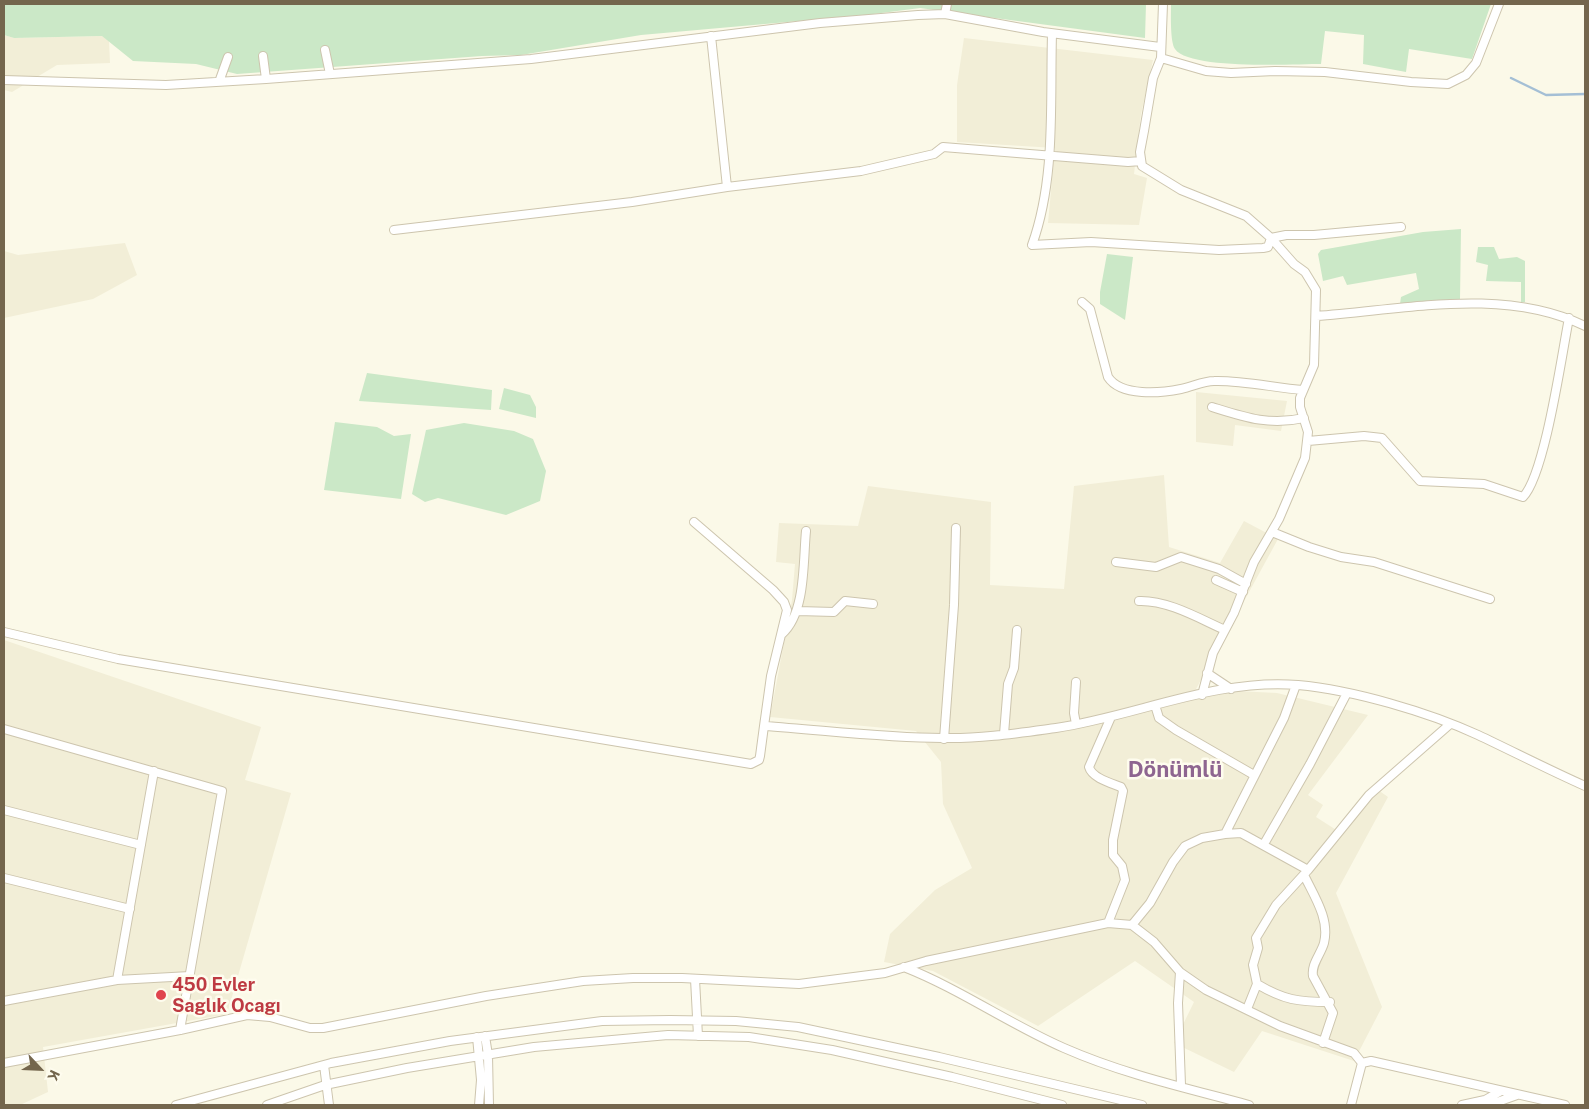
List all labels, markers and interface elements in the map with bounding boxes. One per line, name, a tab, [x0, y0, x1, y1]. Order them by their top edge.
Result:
district label: Dönümlü	[1128, 757, 1222, 783]
place label: 450 Evler Saglık Ocagı	[172, 974, 280, 1016]
marker: 450 Evler Saglık Ocagı	[154, 988, 168, 1002]
north arrow	[15, 1044, 65, 1094]
text: K	[44, 1067, 63, 1083]

